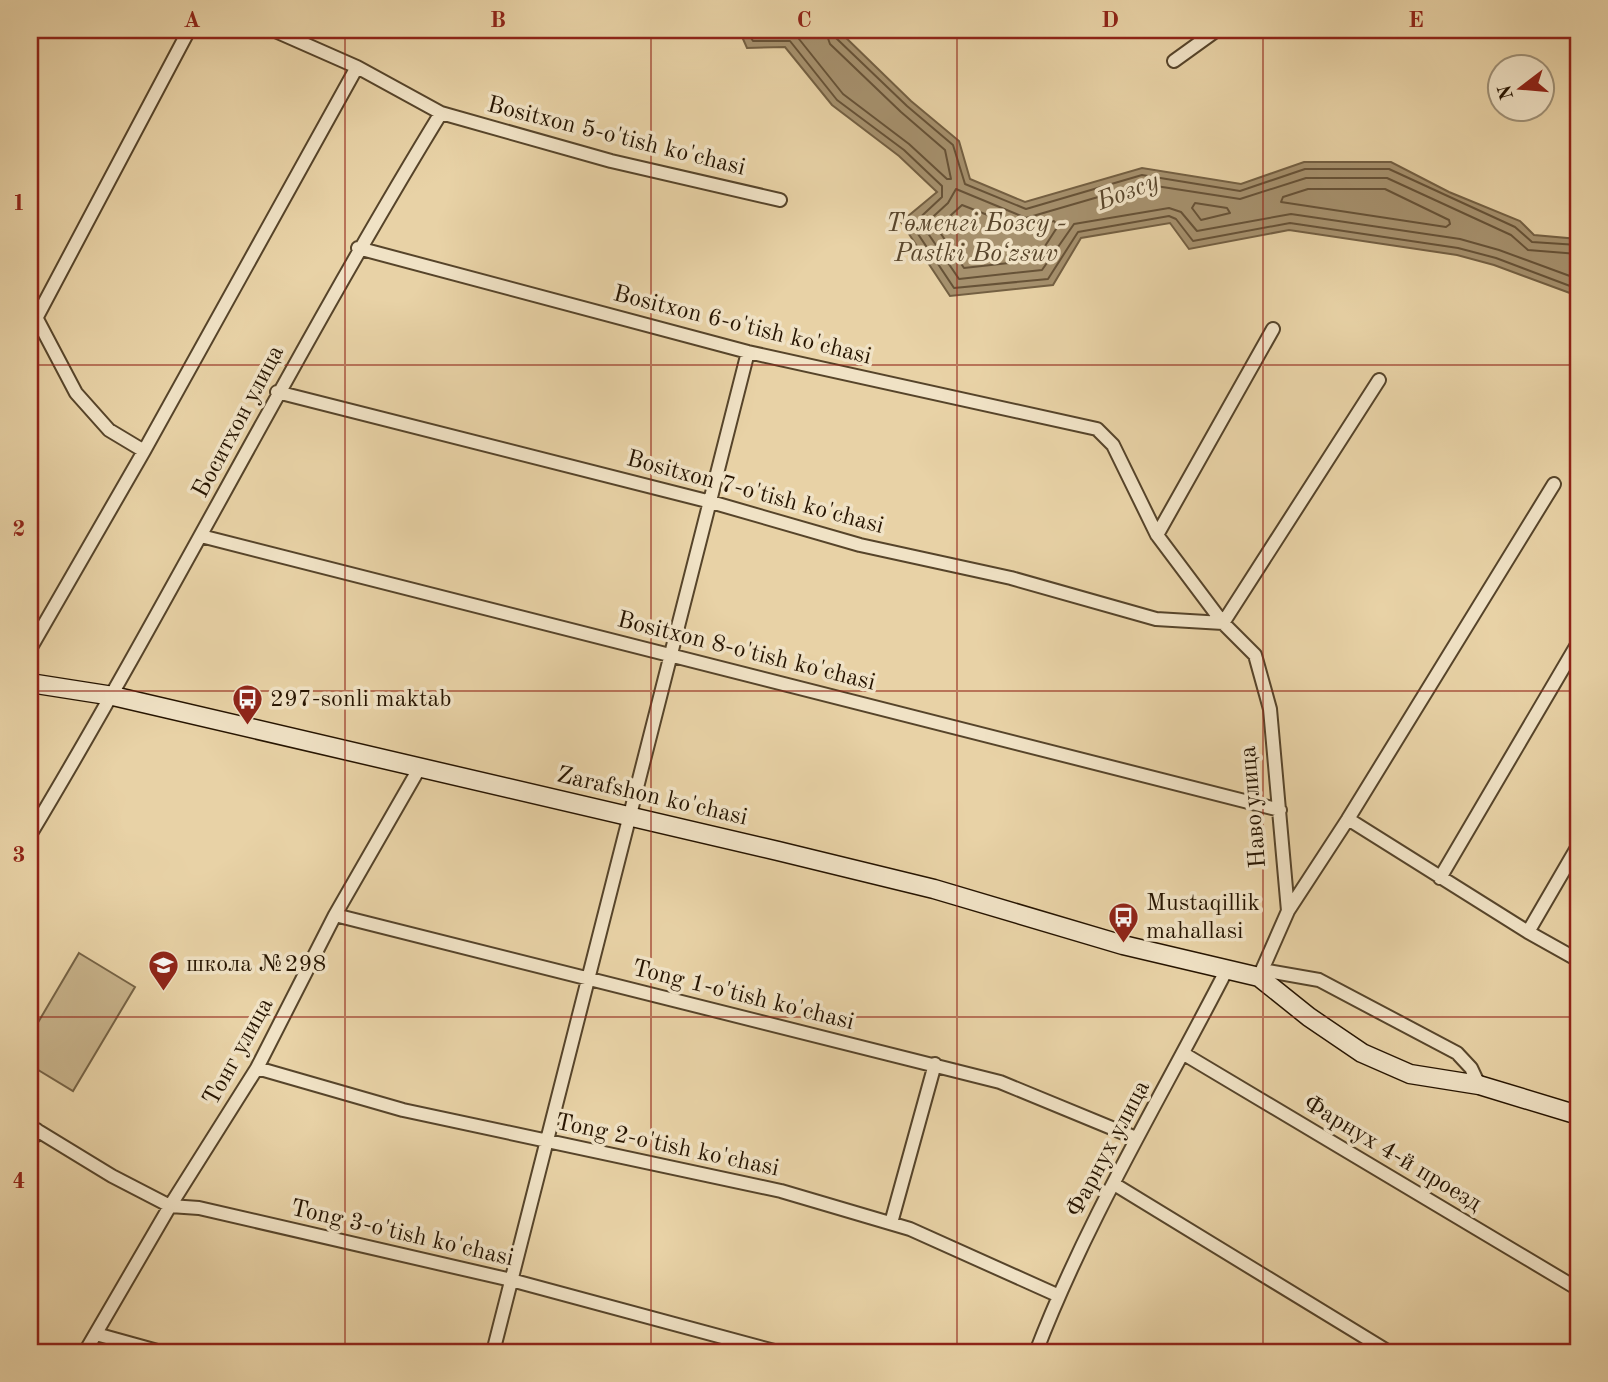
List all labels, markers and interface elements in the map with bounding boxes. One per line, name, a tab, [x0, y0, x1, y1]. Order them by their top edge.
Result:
text: A	[183, 9, 201, 32]
text: B	[490, 9, 506, 32]
text: C	[796, 9, 812, 32]
text: D	[1101, 9, 1119, 32]
text: E	[1408, 9, 1424, 32]
north arrow	[1486, 52, 1556, 122]
text: N	[1496, 82, 1518, 102]
street label: Bositxon 5-o'tish ko'chasi	[484, 93, 748, 181]
water label: Бозсу	[1093, 168, 1163, 216]
text: 1	[12, 192, 26, 215]
water label: Төменгі Бозсу - Pastki Boʻzsuv	[886, 211, 1066, 267]
street label: Bositxon 6-o'tish ko'chasi	[610, 282, 874, 370]
street label: Боситхон улица	[189, 342, 289, 502]
street label: Bositxon 7-o'tish ko'chasi	[624, 447, 886, 539]
text: 2	[12, 518, 26, 541]
street label: Bositxon 8-o'tish ko'chasi	[614, 608, 878, 696]
bus stop icon: 297-sonli maktab	[230, 683, 264, 727]
place label: 297-sonli maktab	[270, 688, 452, 712]
street label: Наво улица	[1237, 745, 1271, 869]
street label: Zarafshon ko'chasi	[554, 763, 750, 831]
text: 3	[12, 844, 26, 867]
place label: Mustaqillik mahallasi	[1146, 892, 1260, 944]
bus stop icon: Mustaqillik mahallasi	[1106, 901, 1140, 945]
school or university icon: школа №298	[146, 948, 180, 992]
place label: школа №298	[186, 953, 326, 977]
street label: Tong 1-o'tish ko'chasi	[629, 957, 857, 1035]
street label: Тонг улица	[200, 994, 278, 1110]
street label: Фарнух улица	[1063, 1077, 1155, 1221]
street label: Фарнух 4-й проезд	[1299, 1092, 1485, 1217]
street label: Tong 2-o'tish ko'chasi	[553, 1111, 781, 1181]
text: 4	[12, 1170, 26, 1193]
street label: Tong 3-o'tish ko'chasi	[288, 1197, 516, 1271]

